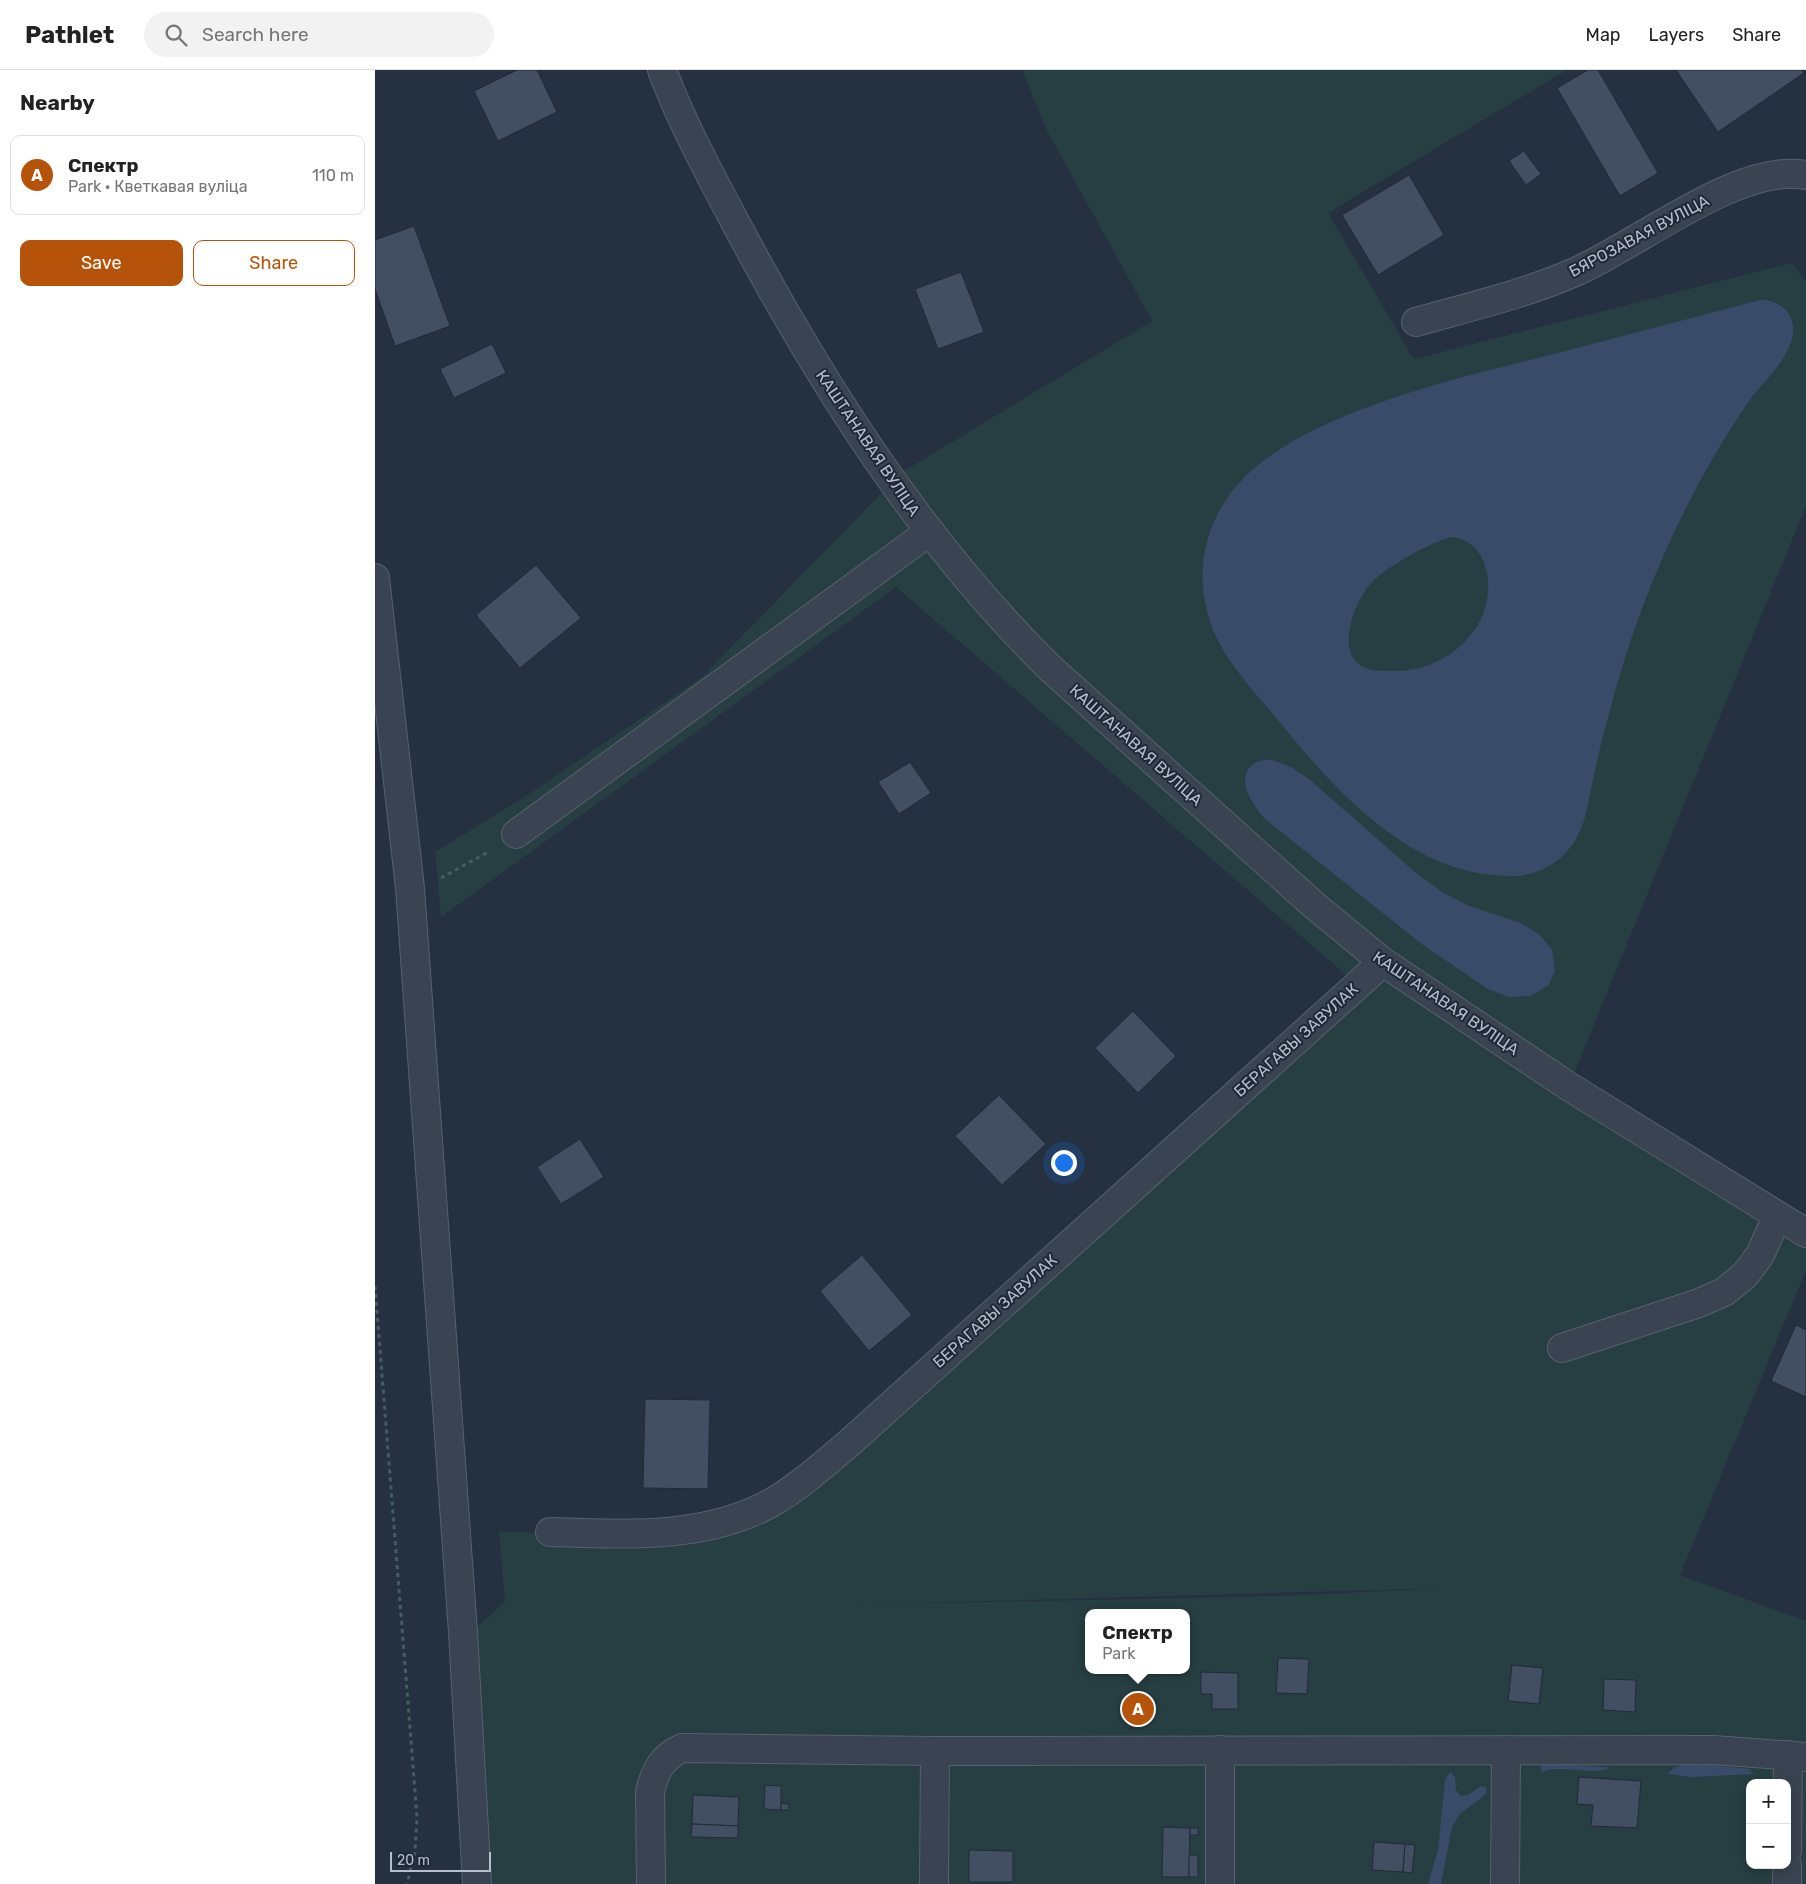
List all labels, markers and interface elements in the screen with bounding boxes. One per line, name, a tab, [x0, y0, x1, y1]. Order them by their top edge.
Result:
search box	[144, 12, 494, 57]
text: Pathlet	[25, 21, 114, 49]
icon: search	[162, 21, 190, 49]
text: Search here	[202, 23, 309, 46]
text: Map	[1586, 24, 1621, 46]
text: Layers	[1649, 24, 1704, 46]
text: Share	[1732, 24, 1781, 46]
text: Nearby	[20, 90, 95, 115]
text: Спектр	[68, 154, 139, 177]
text: A	[31, 166, 43, 185]
text: 110 m	[312, 166, 354, 185]
text: Park · Кветкавая вуліца	[68, 177, 248, 196]
street label: БЯРОЗАВАЯ ВУЛІЦА	[1566, 191, 1713, 281]
button: Save	[20, 240, 183, 286]
button: Share	[193, 240, 355, 286]
street label: КАШТАНАВАЯ ВУЛІЦА	[812, 366, 924, 520]
street label: КАШТАНАВАЯ ВУЛІЦА	[1066, 680, 1206, 810]
street label: КАШТАНАВАЯ ВУЛІЦА	[1369, 947, 1523, 1059]
street label: БЕРАГАВЫ ЗАВУЛАК	[1230, 979, 1362, 1101]
your location	[1051, 1150, 1077, 1176]
street label: БЕРАГАВЫ ЗАВУЛАК	[929, 1250, 1061, 1372]
popup	[1085, 1609, 1190, 1674]
text: Спектр	[1102, 1621, 1173, 1644]
text: Park	[1102, 1644, 1136, 1663]
pin: A	[1122, 1690, 1154, 1728]
map controls	[1746, 1779, 1791, 1869]
button: +	[1746, 1779, 1791, 1824]
button: −	[1746, 1824, 1791, 1869]
scale bar	[390, 1849, 491, 1872]
text: 20 m	[397, 1852, 430, 1869]

